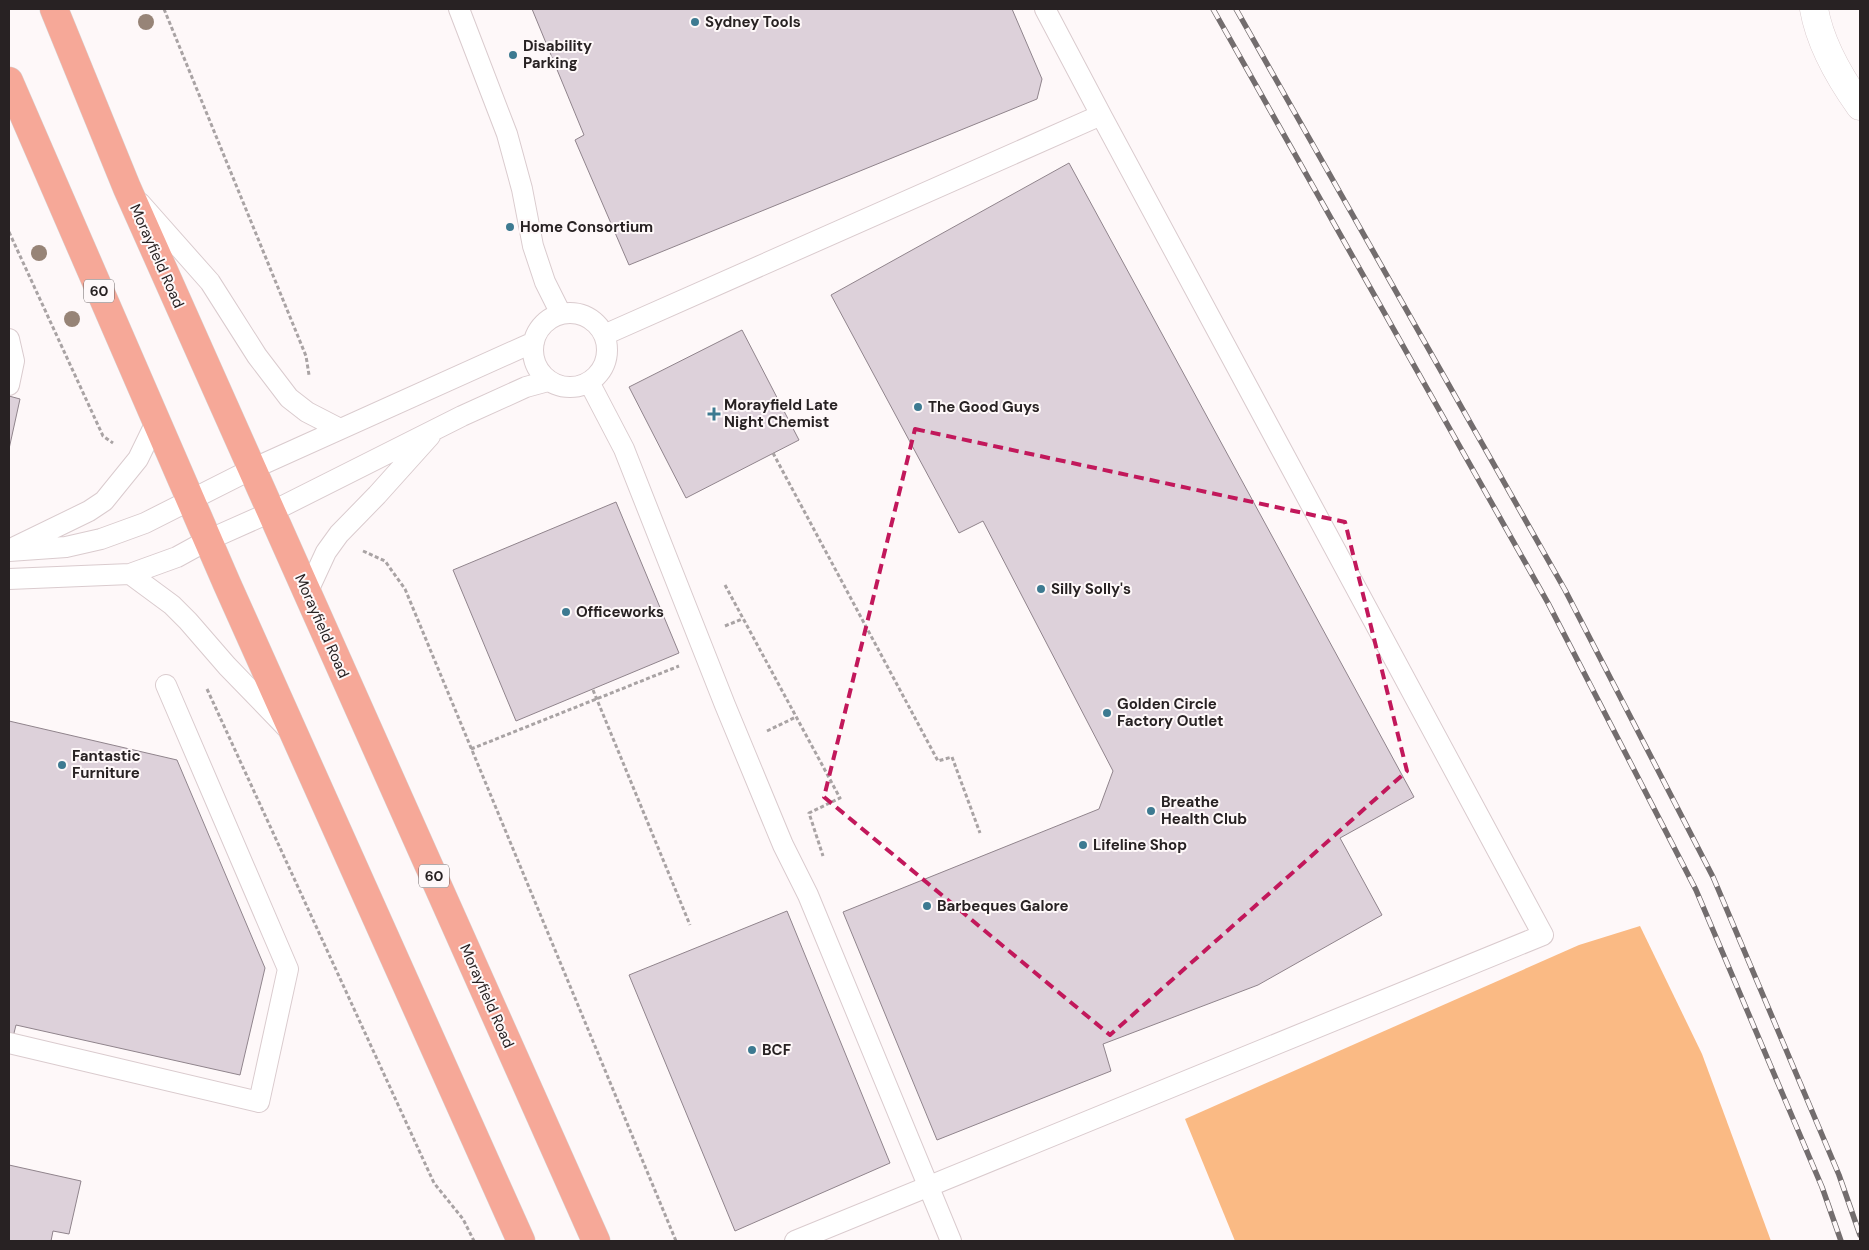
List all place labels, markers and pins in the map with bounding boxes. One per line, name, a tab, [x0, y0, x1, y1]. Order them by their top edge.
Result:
place label: Sydney Tools	[705, 12, 801, 32]
marker: Sydney Tools	[689, 16, 701, 28]
place label: Disability Parking	[523, 36, 592, 73]
marker: Disability Parking	[507, 49, 519, 61]
place label: Home Consortium	[520, 217, 653, 237]
marker: Home Consortium	[504, 221, 516, 233]
place label: Morayfield Late Night Chemist	[724, 395, 838, 432]
place label: The Good Guys	[928, 397, 1040, 417]
marker: The Good Guys	[912, 401, 924, 413]
marker: Morayfield Late Night Chemist	[708, 408, 720, 420]
place label: Silly Solly's	[1051, 579, 1131, 599]
marker: Silly Solly's	[1035, 583, 1047, 595]
place label: Officeworks	[576, 602, 664, 622]
marker: Officeworks	[560, 606, 572, 618]
place label: Golden Circle Factory Outlet	[1117, 694, 1224, 731]
marker: Golden Circle Factory Outlet	[1101, 707, 1113, 719]
place label: Fantastic Furniture	[72, 746, 141, 783]
marker: Fantastic Furniture	[56, 759, 68, 771]
place label: Breathe Health Club	[1161, 792, 1247, 829]
marker: Breathe Health Club	[1145, 805, 1157, 817]
place label: Lifeline Shop	[1093, 835, 1187, 855]
marker: Lifeline Shop	[1077, 839, 1089, 851]
place label: Barbeques Galore	[937, 896, 1069, 916]
marker: Barbeques Galore	[921, 900, 933, 912]
place label: BCF	[762, 1040, 791, 1060]
marker: BCF	[746, 1044, 758, 1056]

